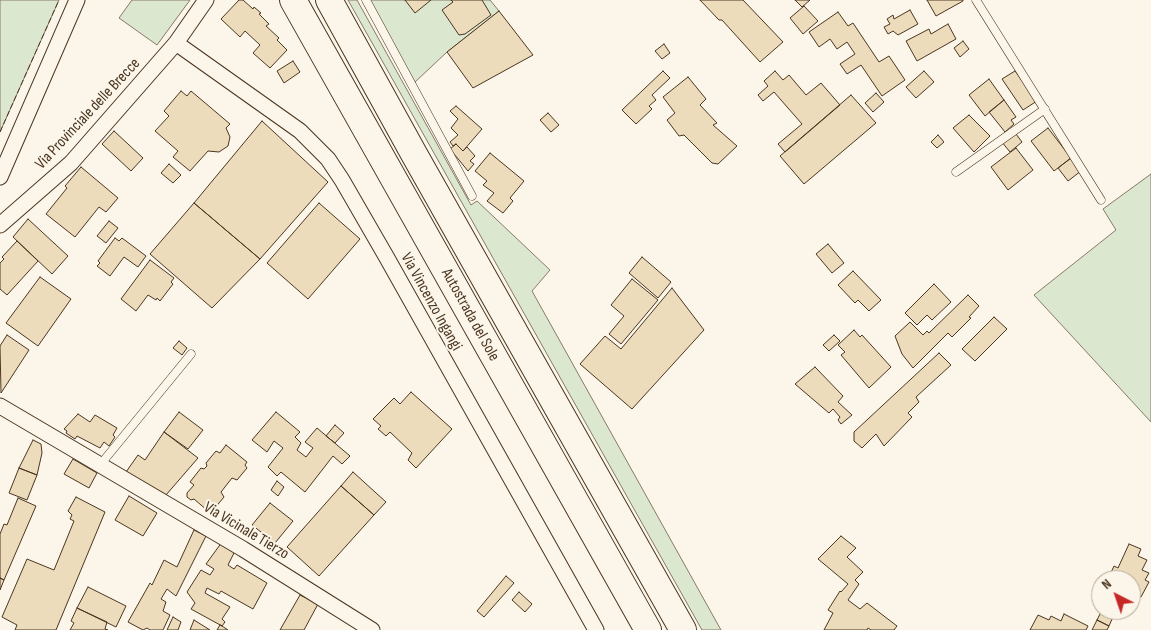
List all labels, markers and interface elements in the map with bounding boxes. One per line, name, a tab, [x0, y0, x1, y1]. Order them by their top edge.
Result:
street label: Via Provinciale delle Brecce	[32, 54, 144, 174]
street label: Via Vincenzo Ingangi	[396, 250, 466, 354]
street label: Autostrada del Sole	[437, 265, 503, 365]
street label: Via Vicinale Tierzo	[200, 498, 292, 564]
north arrow	[1091, 570, 1141, 620]
text: N	[1098, 575, 1115, 593]

